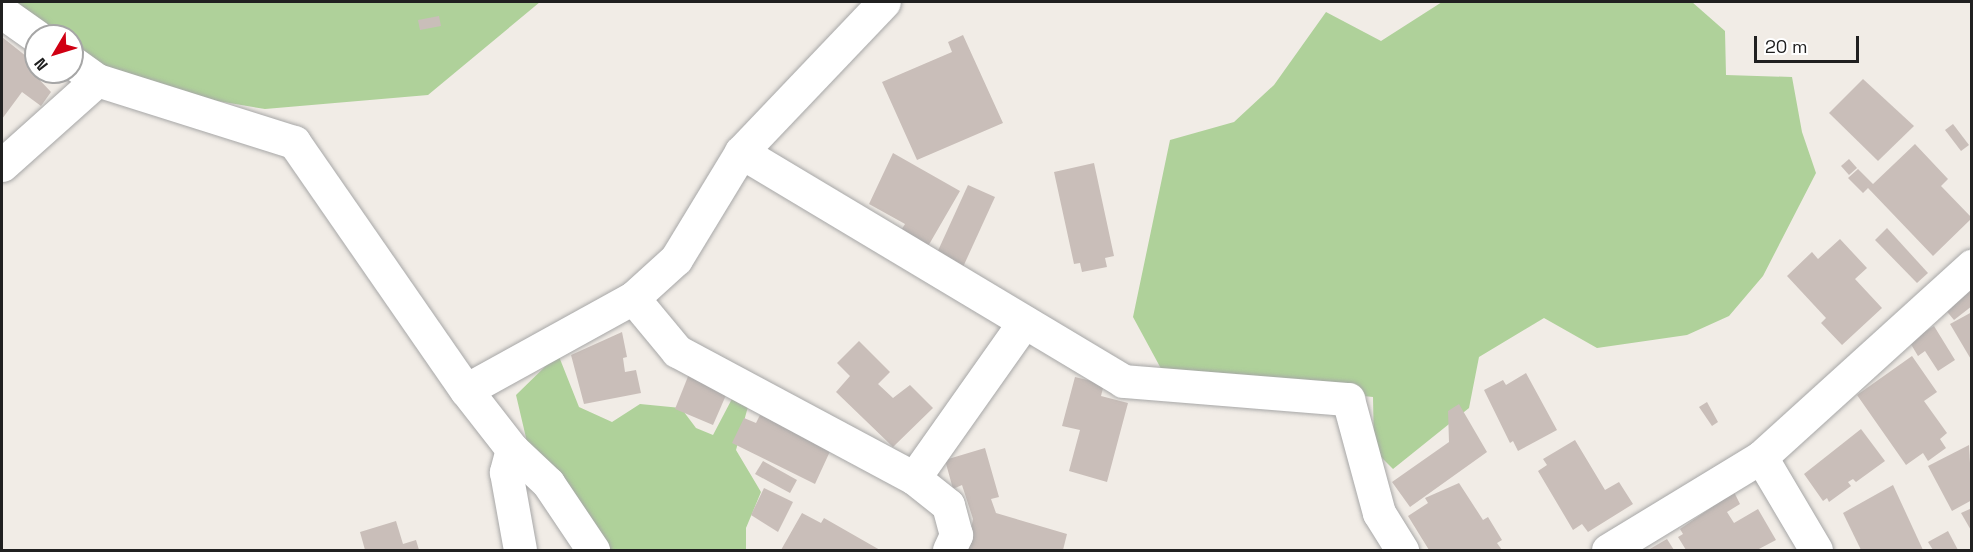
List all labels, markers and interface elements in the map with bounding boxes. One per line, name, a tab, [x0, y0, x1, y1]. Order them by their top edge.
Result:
north arrow	[24, 24, 84, 84]
scale bar	[1757, 24, 1862, 62]
text: 20 m	[1765, 35, 1808, 58]
text: N	[29, 53, 53, 75]

